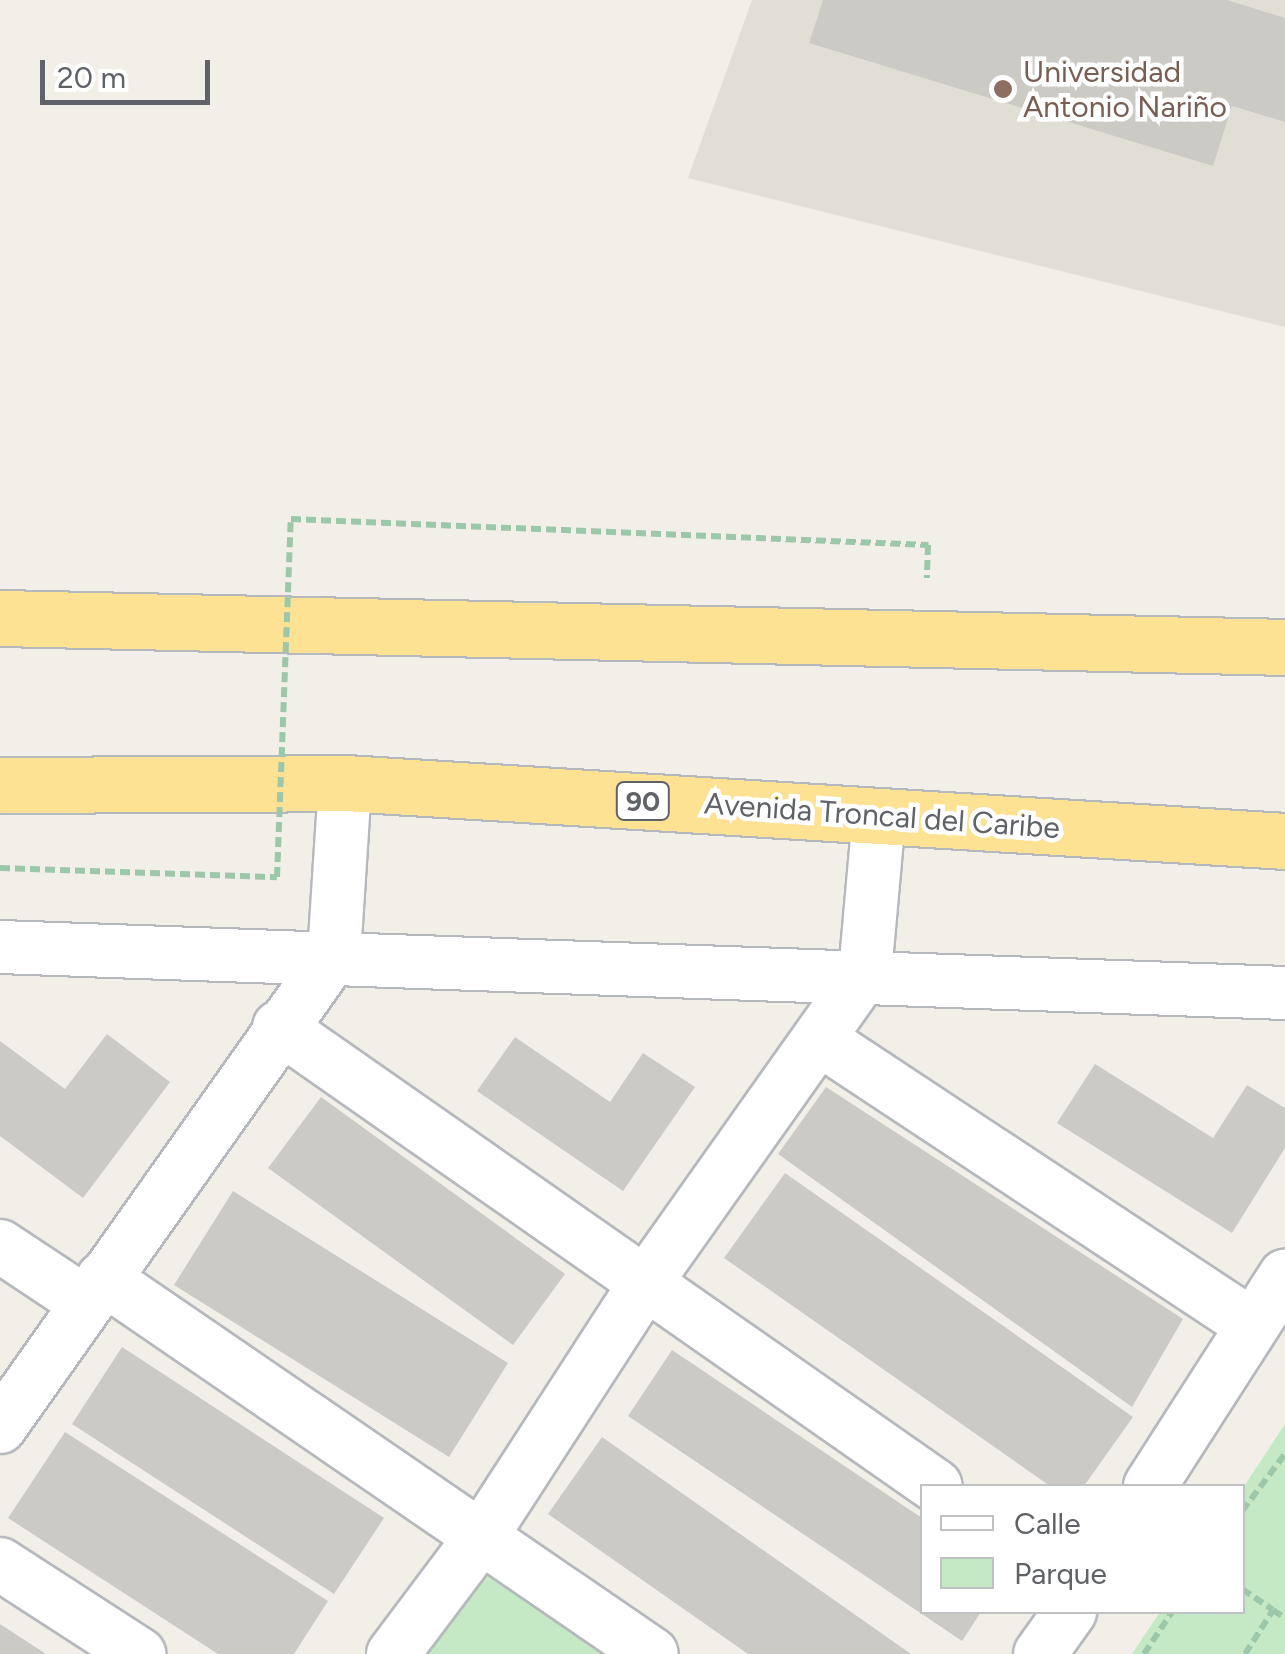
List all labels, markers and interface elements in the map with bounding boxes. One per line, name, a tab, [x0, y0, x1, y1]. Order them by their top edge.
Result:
scale bar	[45, 40, 215, 102]
place label: Universidad Antonio Nariño	[1023, 54, 1227, 124]
text: 20 m	[57, 59, 126, 96]
marker: Universidad Antonio Nariño	[992, 78, 1014, 100]
road number: 90	[616, 778, 670, 824]
street label: Avenida Troncal del Caribe	[703, 786, 1061, 846]
legend	[920, 1484, 1245, 1614]
text: Calle	[1014, 1505, 1081, 1542]
text: Parque	[1014, 1555, 1107, 1592]

